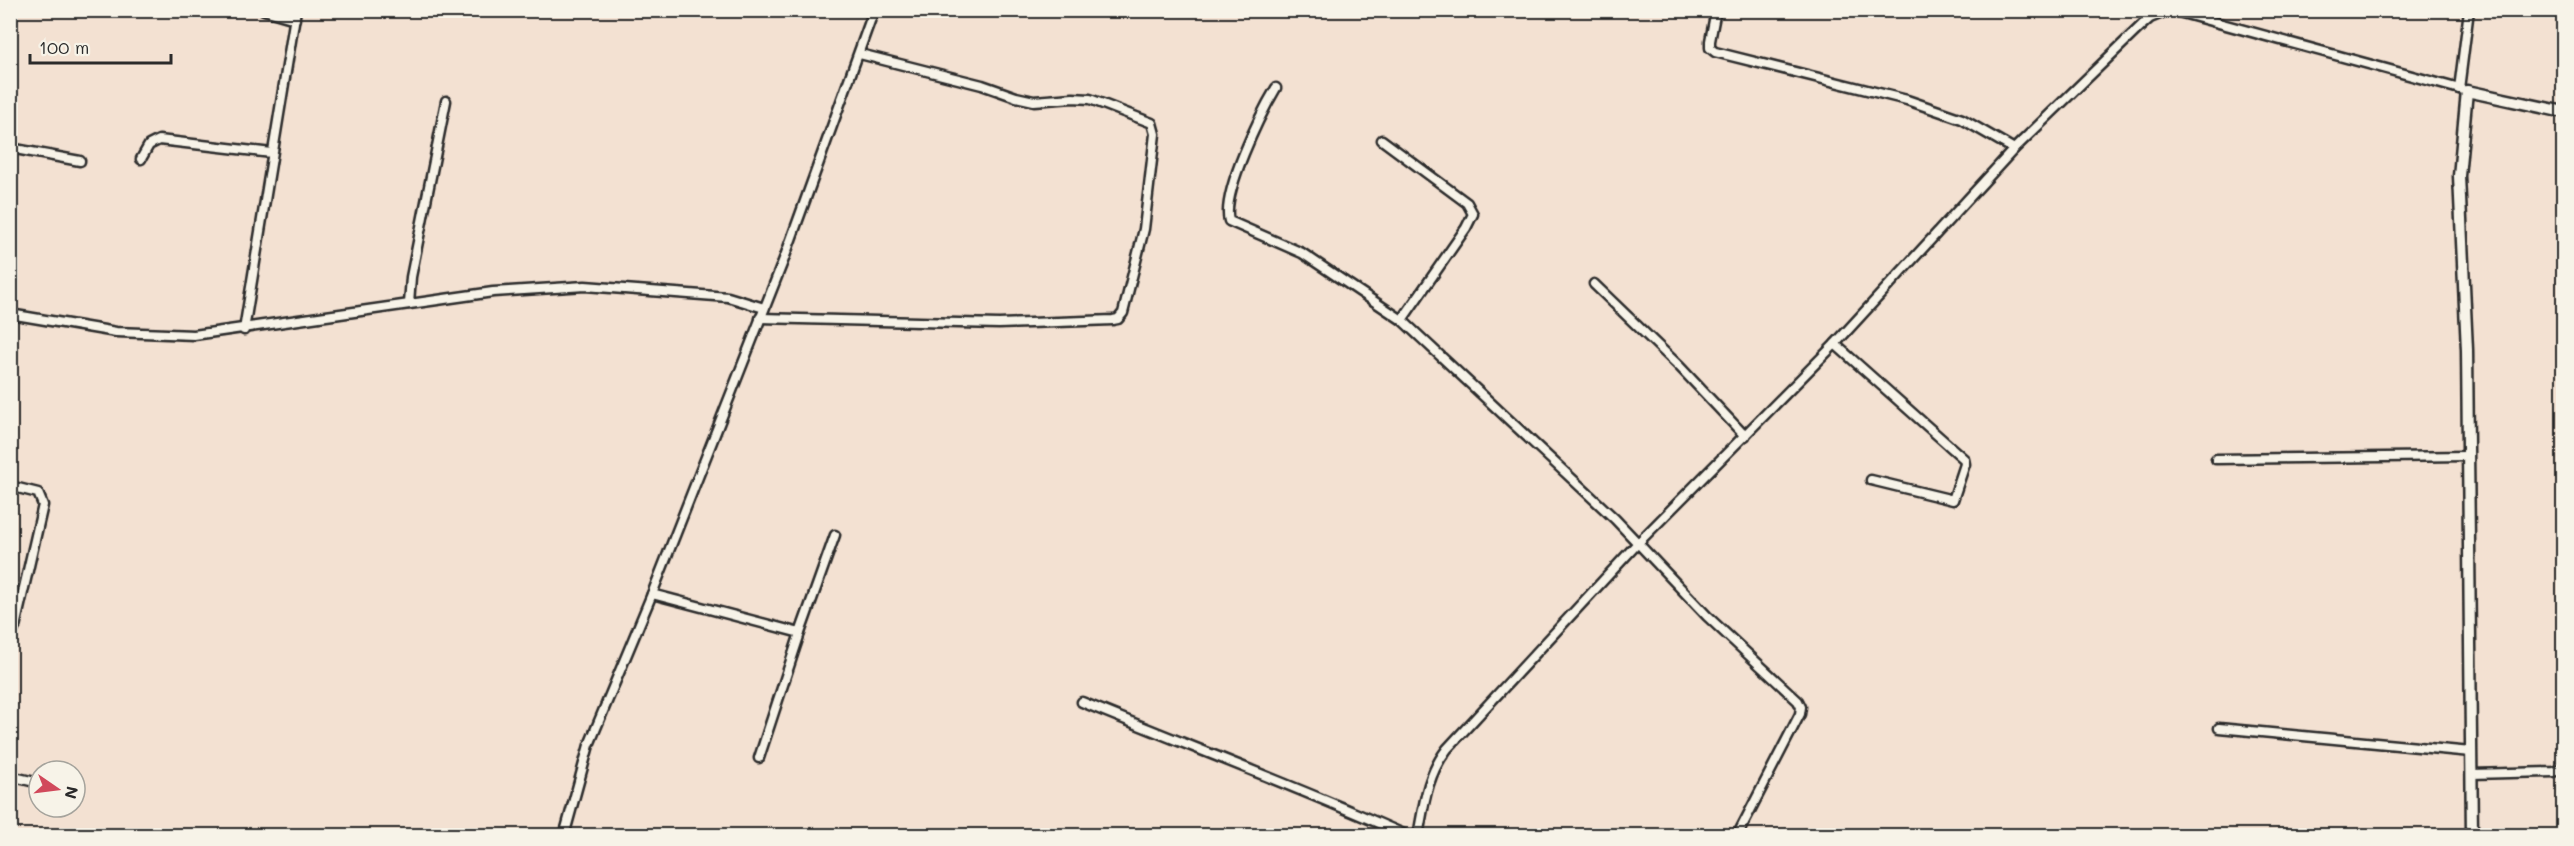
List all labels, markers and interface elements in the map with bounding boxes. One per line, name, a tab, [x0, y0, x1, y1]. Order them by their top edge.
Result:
scale bar	[30, 27, 171, 65]
text: 100 m	[39, 35, 89, 59]
north arrow	[27, 759, 87, 819]
text: N	[60, 784, 84, 801]

